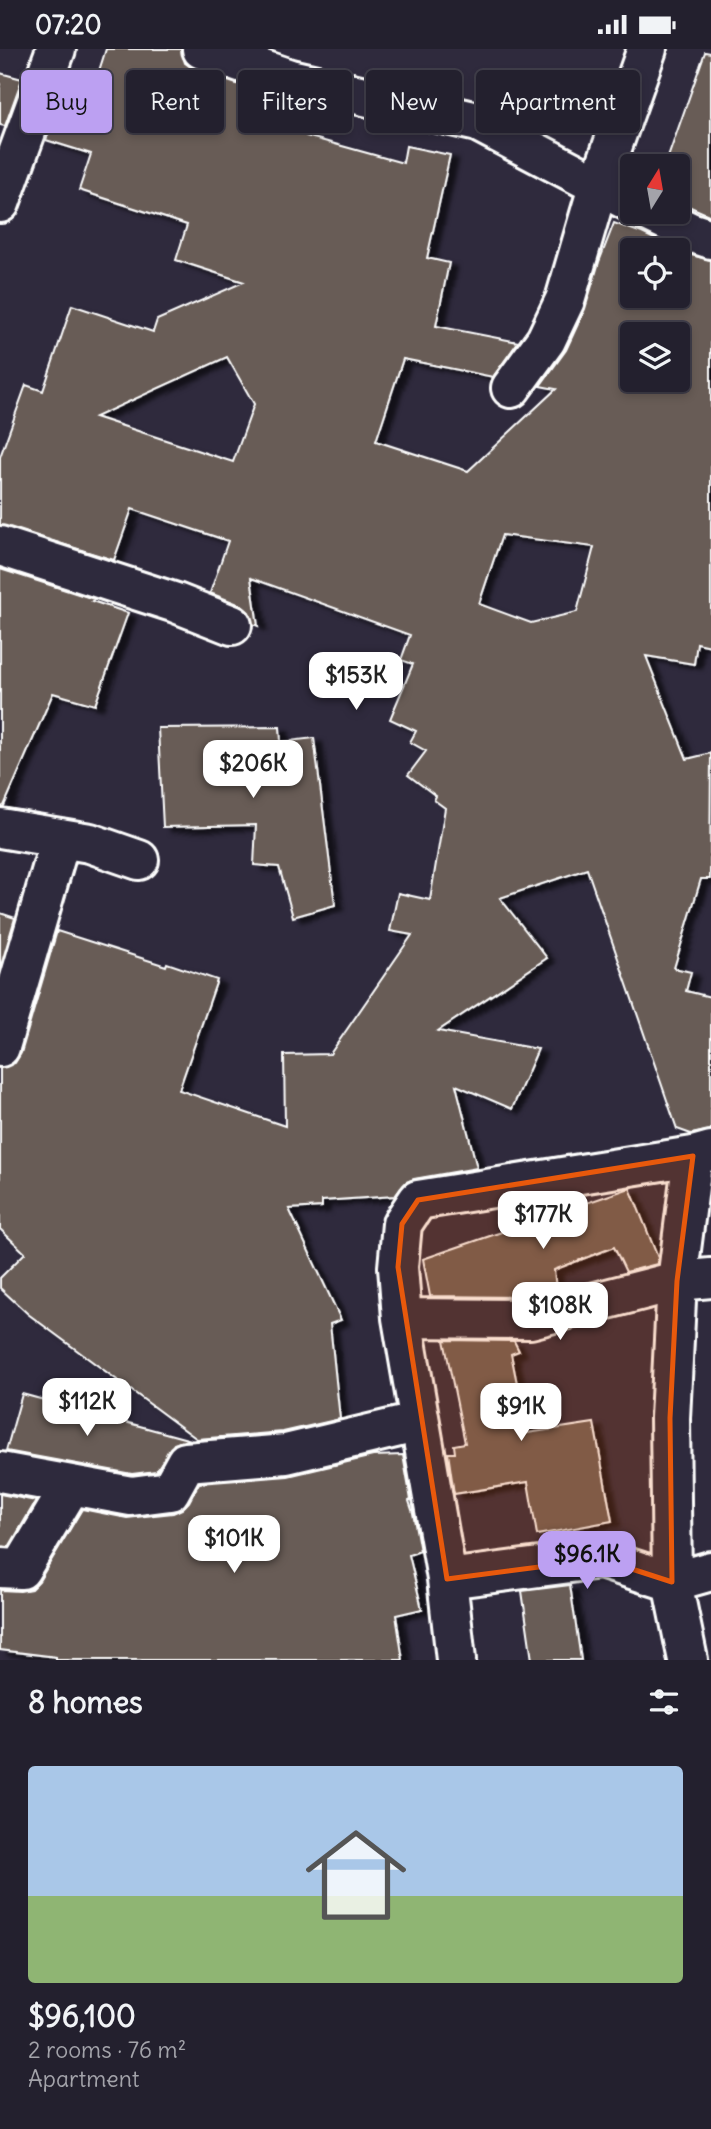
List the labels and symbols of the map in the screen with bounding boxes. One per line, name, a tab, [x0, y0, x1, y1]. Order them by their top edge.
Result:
north arrow	[620, 154, 690, 224]
pin: $153K	[307, 653, 405, 712]
pin: $206K	[204, 741, 302, 800]
pin: $177K	[494, 1191, 592, 1251]
pin: $108K	[511, 1283, 609, 1342]
pin: $112K	[38, 1379, 136, 1438]
pin: $91K	[480, 1383, 562, 1443]
pin: $101K	[185, 1515, 283, 1575]
pin: $96.1K	[530, 1531, 644, 1591]

